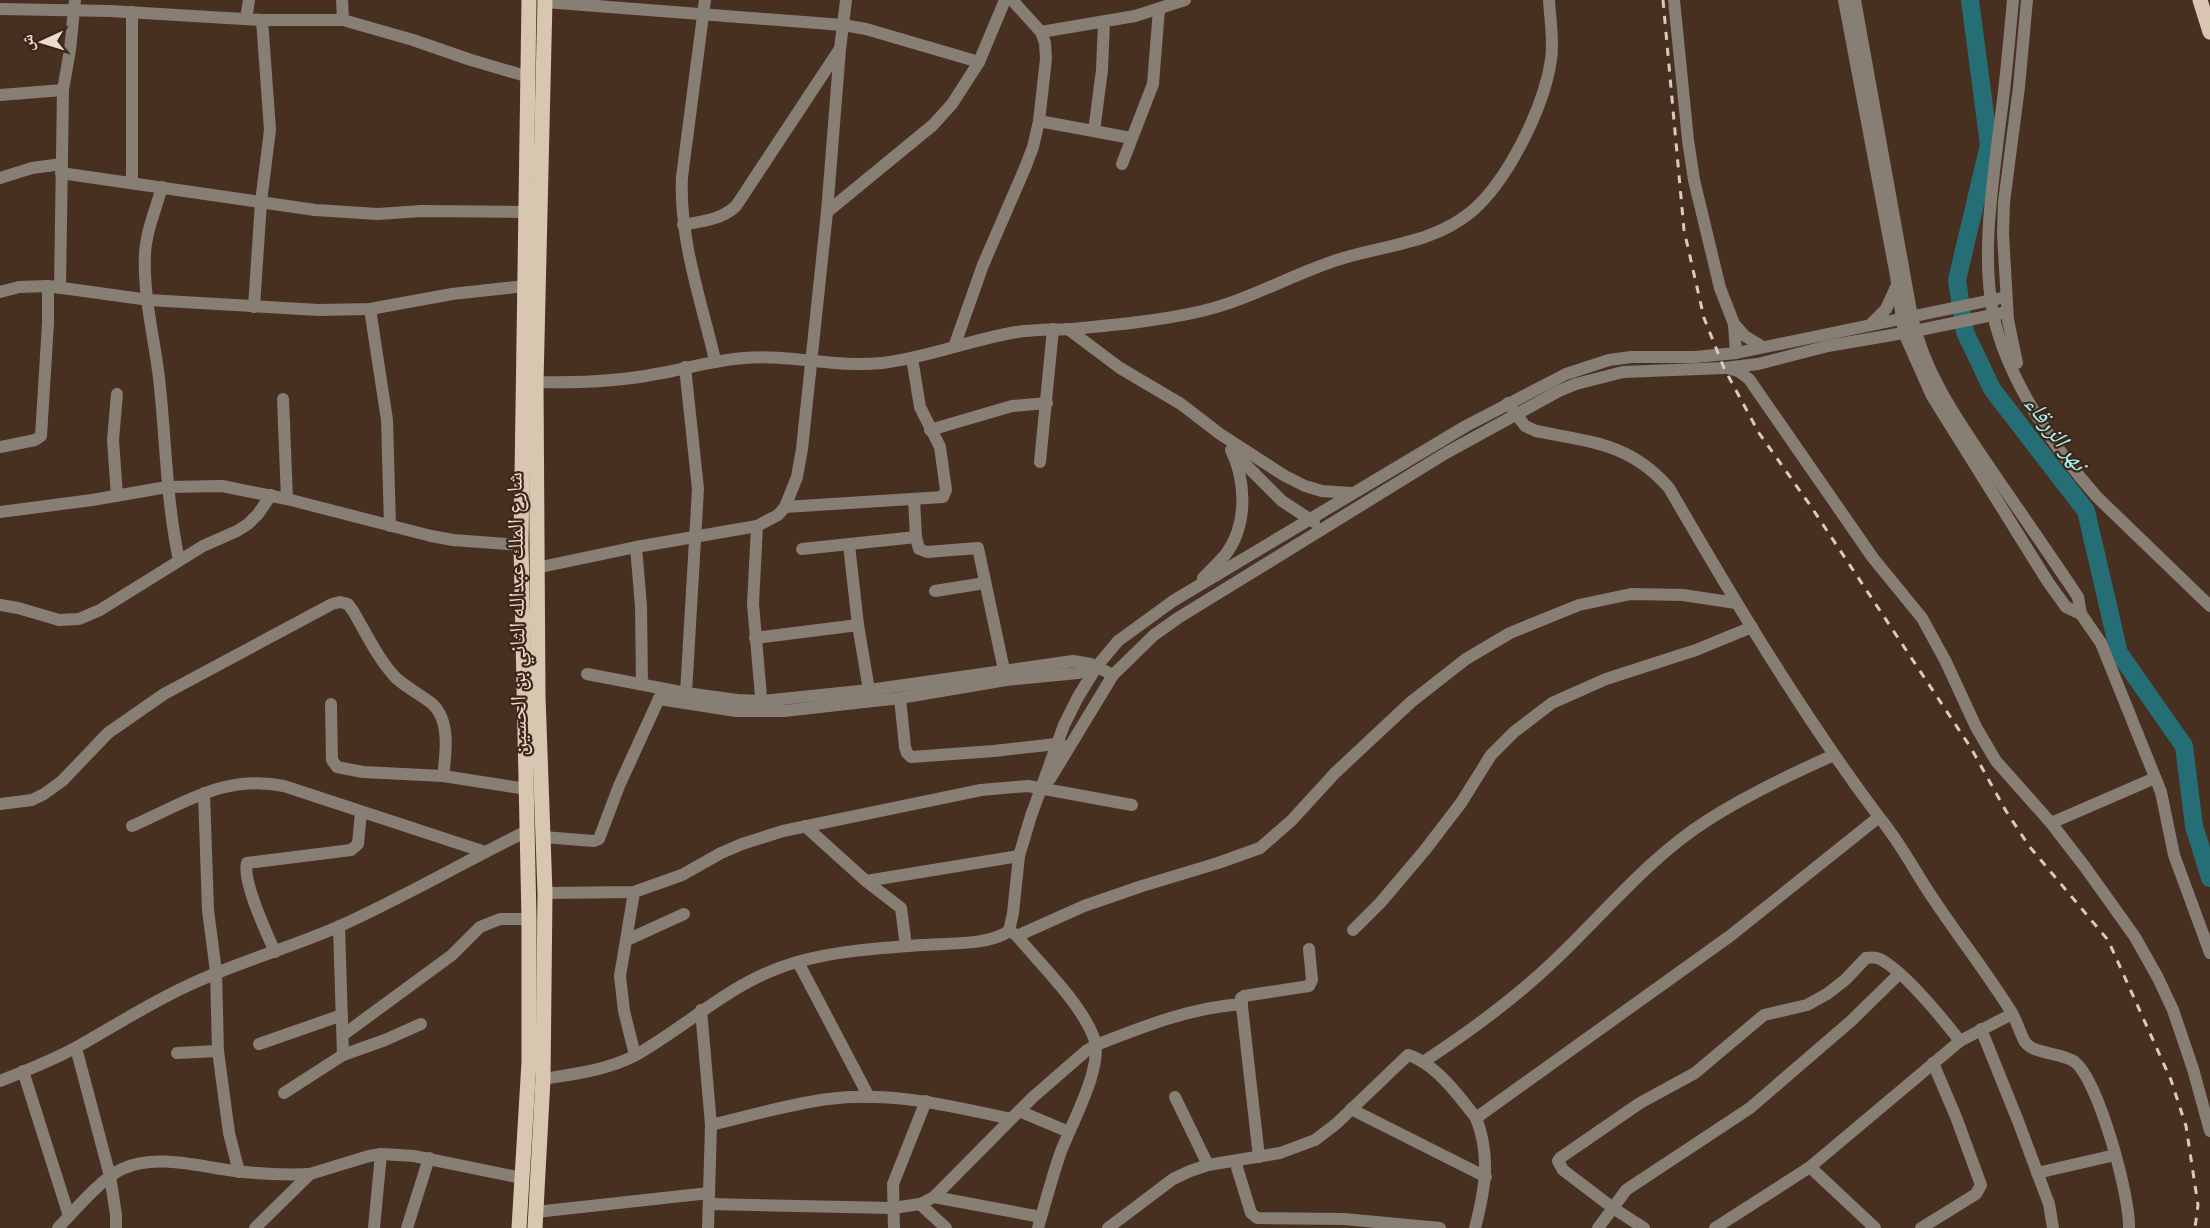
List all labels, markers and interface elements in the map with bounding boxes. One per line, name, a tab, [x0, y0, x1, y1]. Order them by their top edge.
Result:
north arrow	[12, 12, 72, 72]
text: ش	[17, 34, 38, 52]
water label: نهر الزرقاء	[2019, 389, 2096, 479]
street label: شارع الملك عبدالله الثاني بن الحسين	[501, 472, 536, 756]

